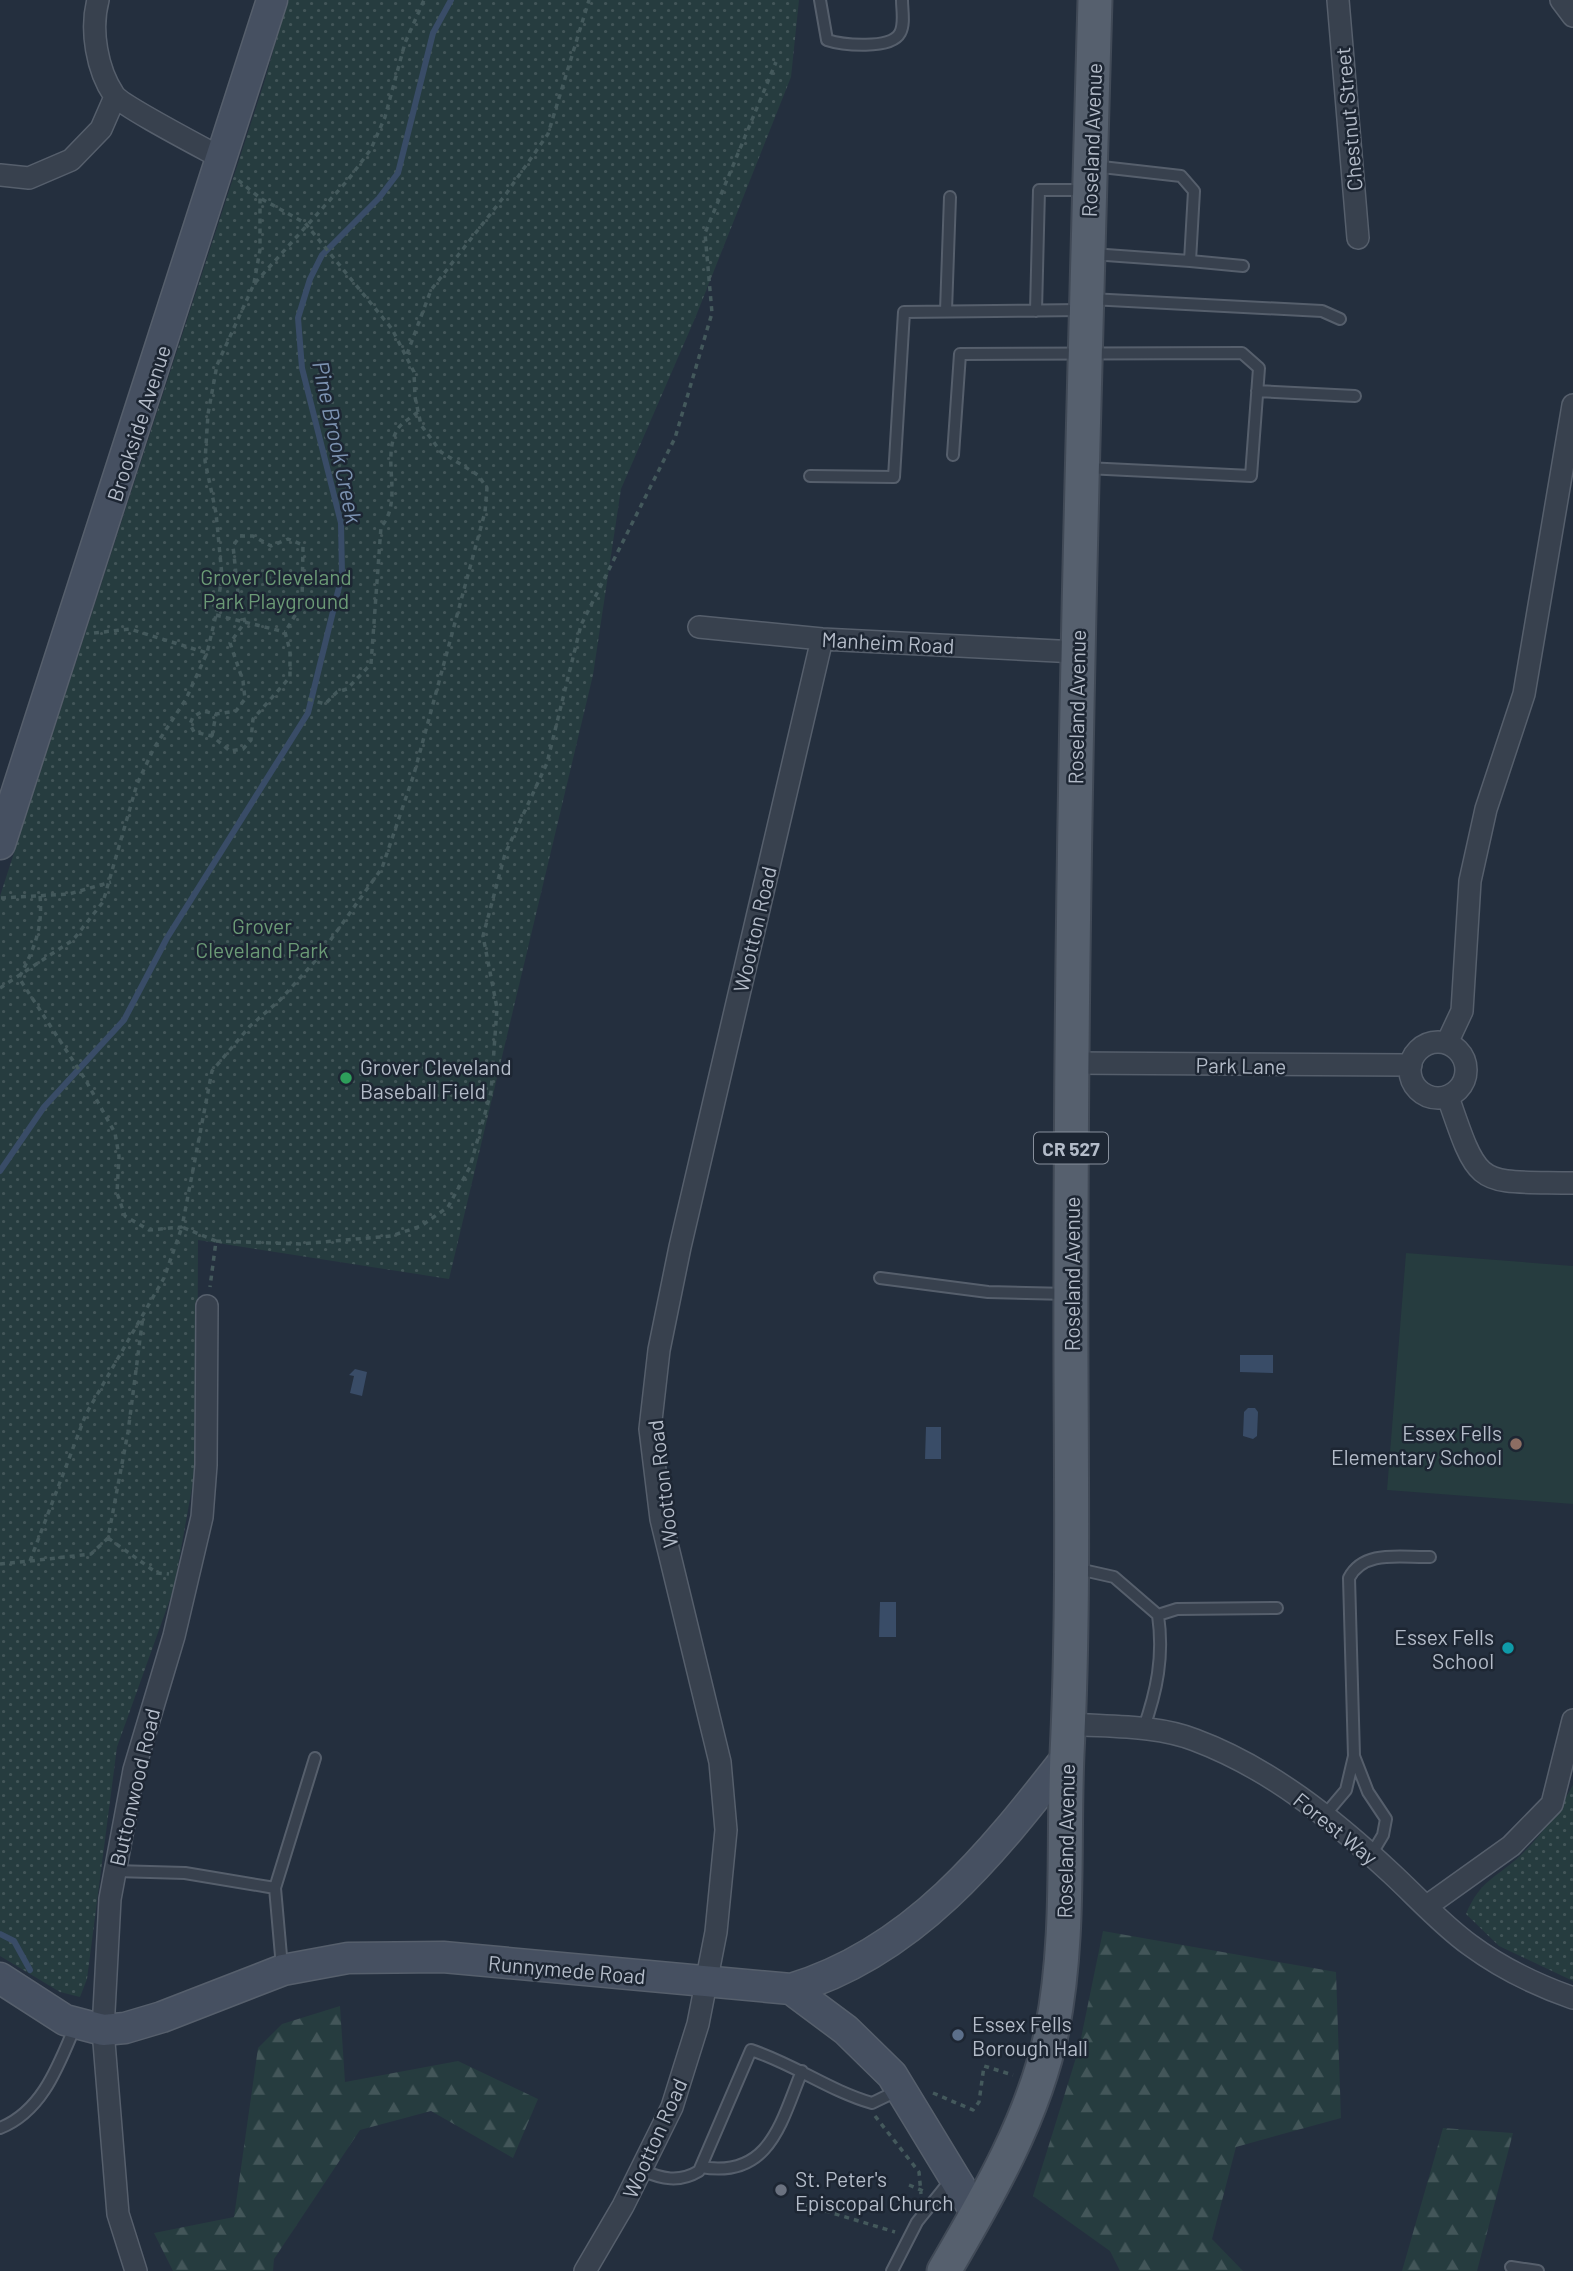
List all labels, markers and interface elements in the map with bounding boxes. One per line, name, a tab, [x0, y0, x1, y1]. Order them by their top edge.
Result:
street label: Chestnut Street	[1329, 46, 1367, 192]
street label: Roseland Avenue	[1076, 62, 1106, 218]
street label: Brookside Avenue	[101, 342, 175, 504]
water label: Pine Brook Creek	[307, 358, 369, 526]
park label: Grover Cleveland Park Playground	[200, 564, 352, 613]
street label: Manheim Road	[821, 626, 955, 658]
street label: Roseland Avenue	[1062, 629, 1090, 785]
street label: Wootton Road	[727, 864, 781, 994]
park label: Grover Cleveland Park	[196, 913, 328, 962]
street label: Park Lane	[1196, 1052, 1286, 1078]
place label: Grover Cleveland Baseball Field	[360, 1054, 512, 1103]
marker: Grover Cleveland Baseball Field	[338, 1070, 354, 1086]
road number: CR 527	[1034, 1132, 1108, 1164]
street label: Roseland Avenue	[1059, 1197, 1084, 1351]
street label: Wootton Road	[642, 1419, 682, 1549]
place label: Essex Fells Elementary School	[1331, 1420, 1502, 1469]
marker: Essex Fells Elementary School	[1508, 1436, 1524, 1452]
place label: Essex Fells School	[1394, 1624, 1494, 1673]
marker: Essex Fells School	[1500, 1640, 1516, 1656]
street label: Buttonwood Road	[104, 1706, 164, 1868]
street label: Roseland Avenue	[1051, 1763, 1079, 1919]
street label: Forest Way	[1289, 1787, 1383, 1870]
street label: Runnymede Road	[487, 1950, 647, 1988]
place label: Essex Fells Borough Hall	[972, 2011, 1088, 2060]
marker: Essex Fells Borough Hall	[950, 2027, 966, 2043]
street label: Wootton Road	[616, 2074, 692, 2202]
place label: St. Peter's Episcopal Church	[795, 2166, 954, 2215]
marker: St. Peter's Episcopal Church	[773, 2182, 789, 2198]

